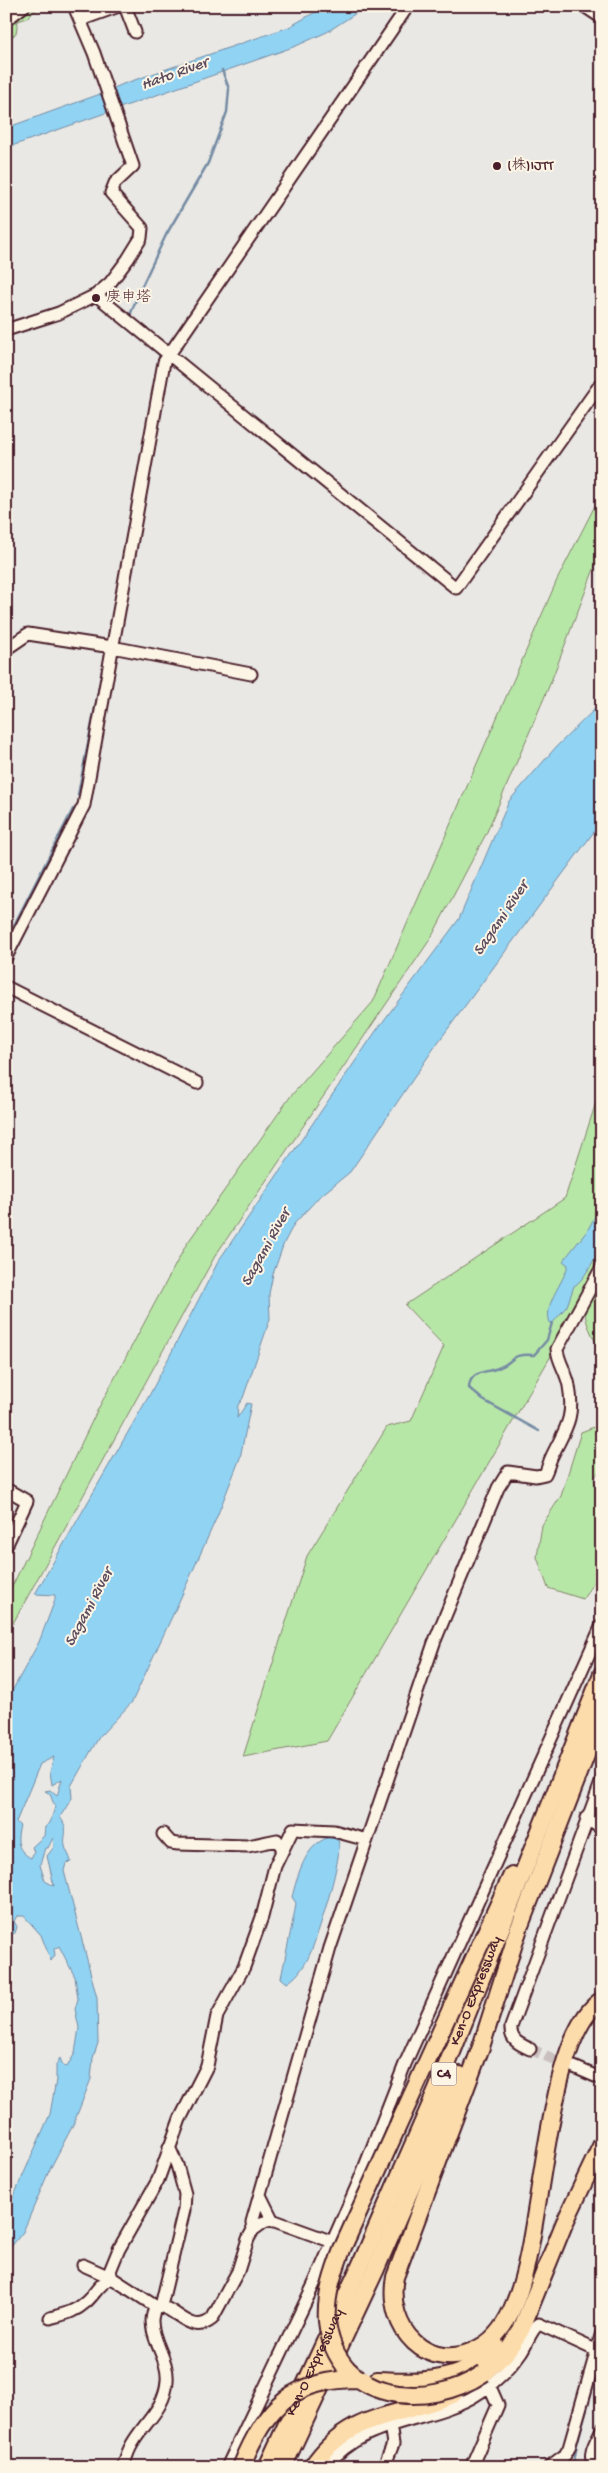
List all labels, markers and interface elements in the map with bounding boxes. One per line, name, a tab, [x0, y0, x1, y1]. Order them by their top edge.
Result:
water label: Hato River	[139, 53, 214, 96]
place label: (株)IJTT	[507, 157, 555, 175]
marker: (株)IJTT	[491, 160, 503, 172]
place label: 庚申塔	[106, 288, 151, 307]
marker: 庚申塔	[90, 292, 102, 304]
water label: Sagami River	[470, 875, 536, 960]
water label: Sagami River	[238, 1203, 298, 1290]
water label: Sagami River	[61, 1563, 120, 1650]
street label: Ken-O Expressway	[446, 1933, 506, 2049]
road number: C4	[432, 2062, 456, 2086]
street label: Ken-O Expressway	[283, 2305, 348, 2419]

